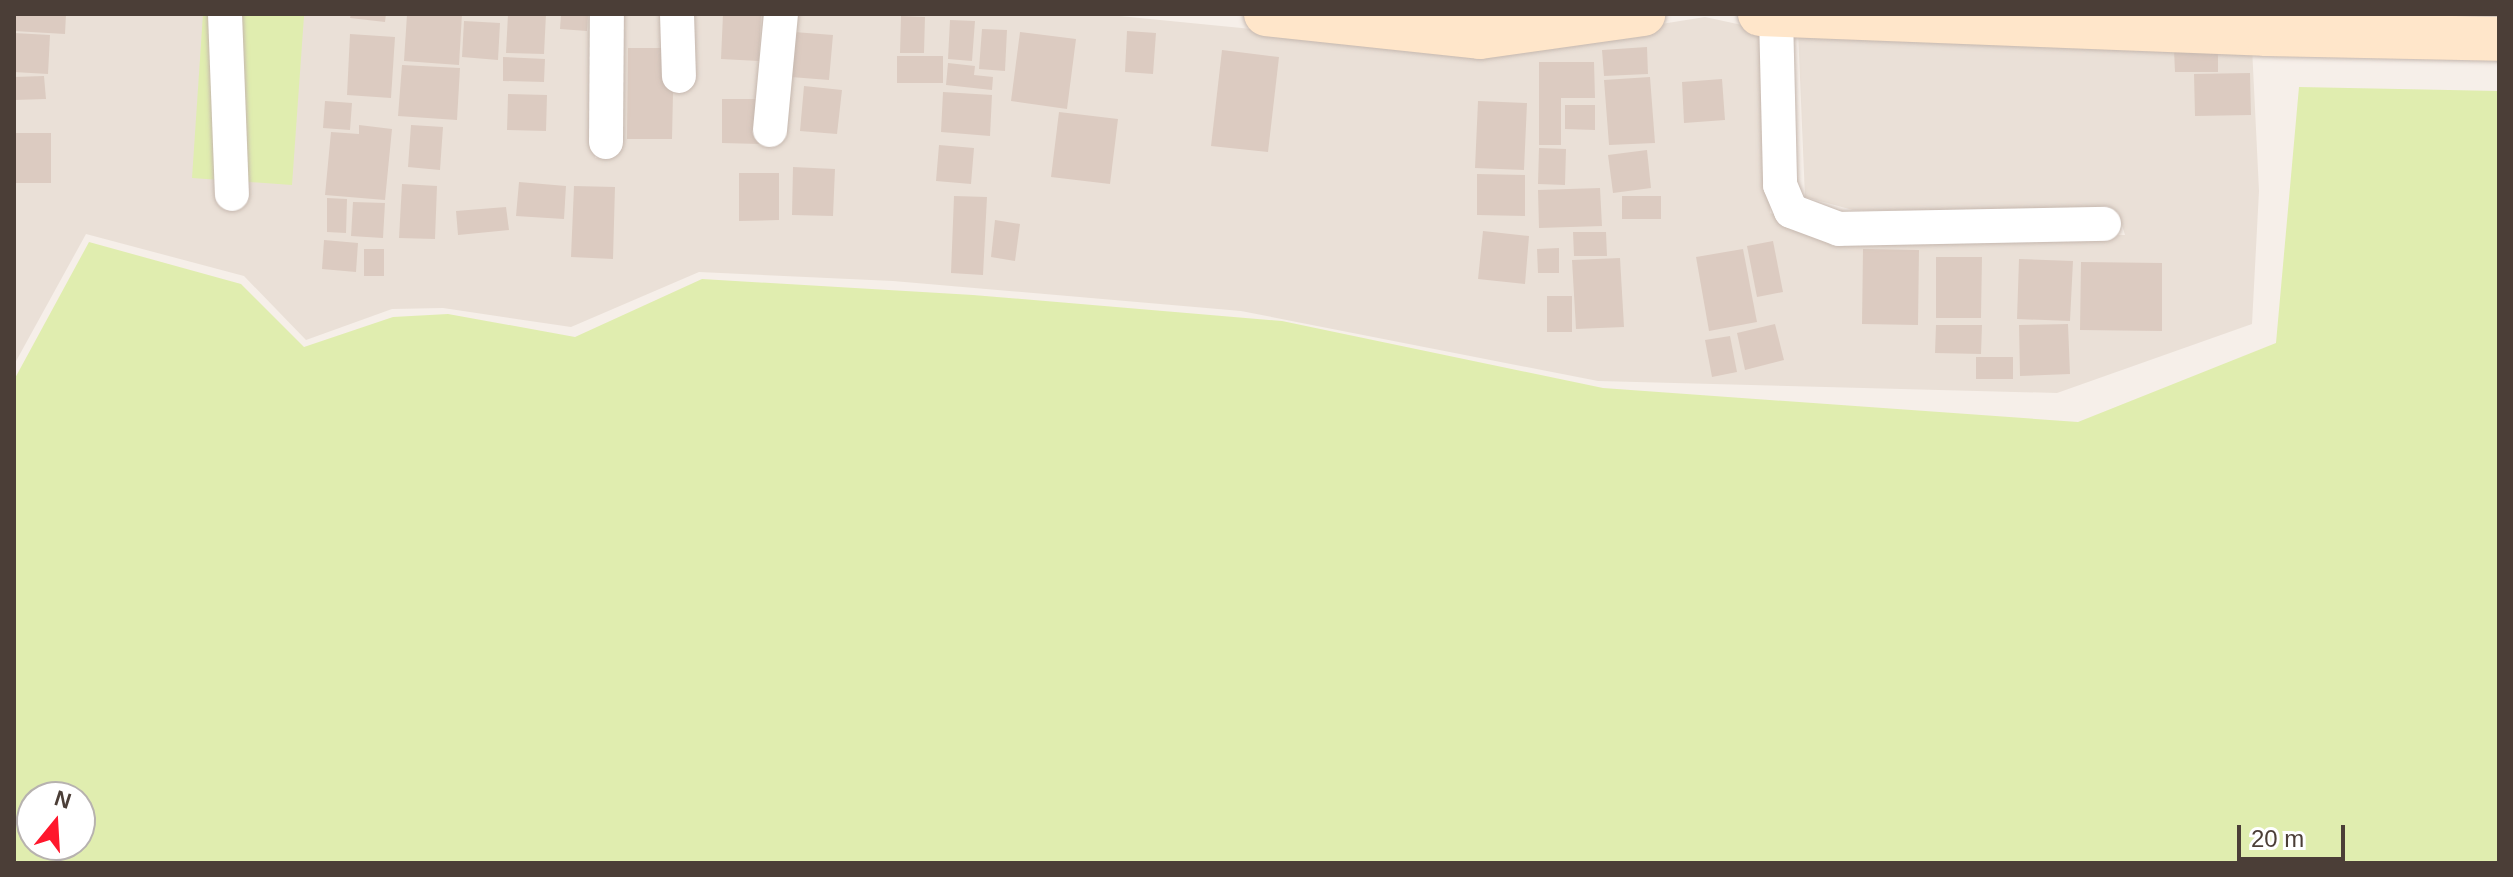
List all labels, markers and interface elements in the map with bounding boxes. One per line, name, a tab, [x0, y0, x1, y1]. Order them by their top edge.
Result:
north arrow	[16, 781, 96, 861]
text: N	[52, 785, 74, 814]
scale bar	[2241, 809, 2349, 859]
text: 20 m	[2251, 825, 2304, 852]

